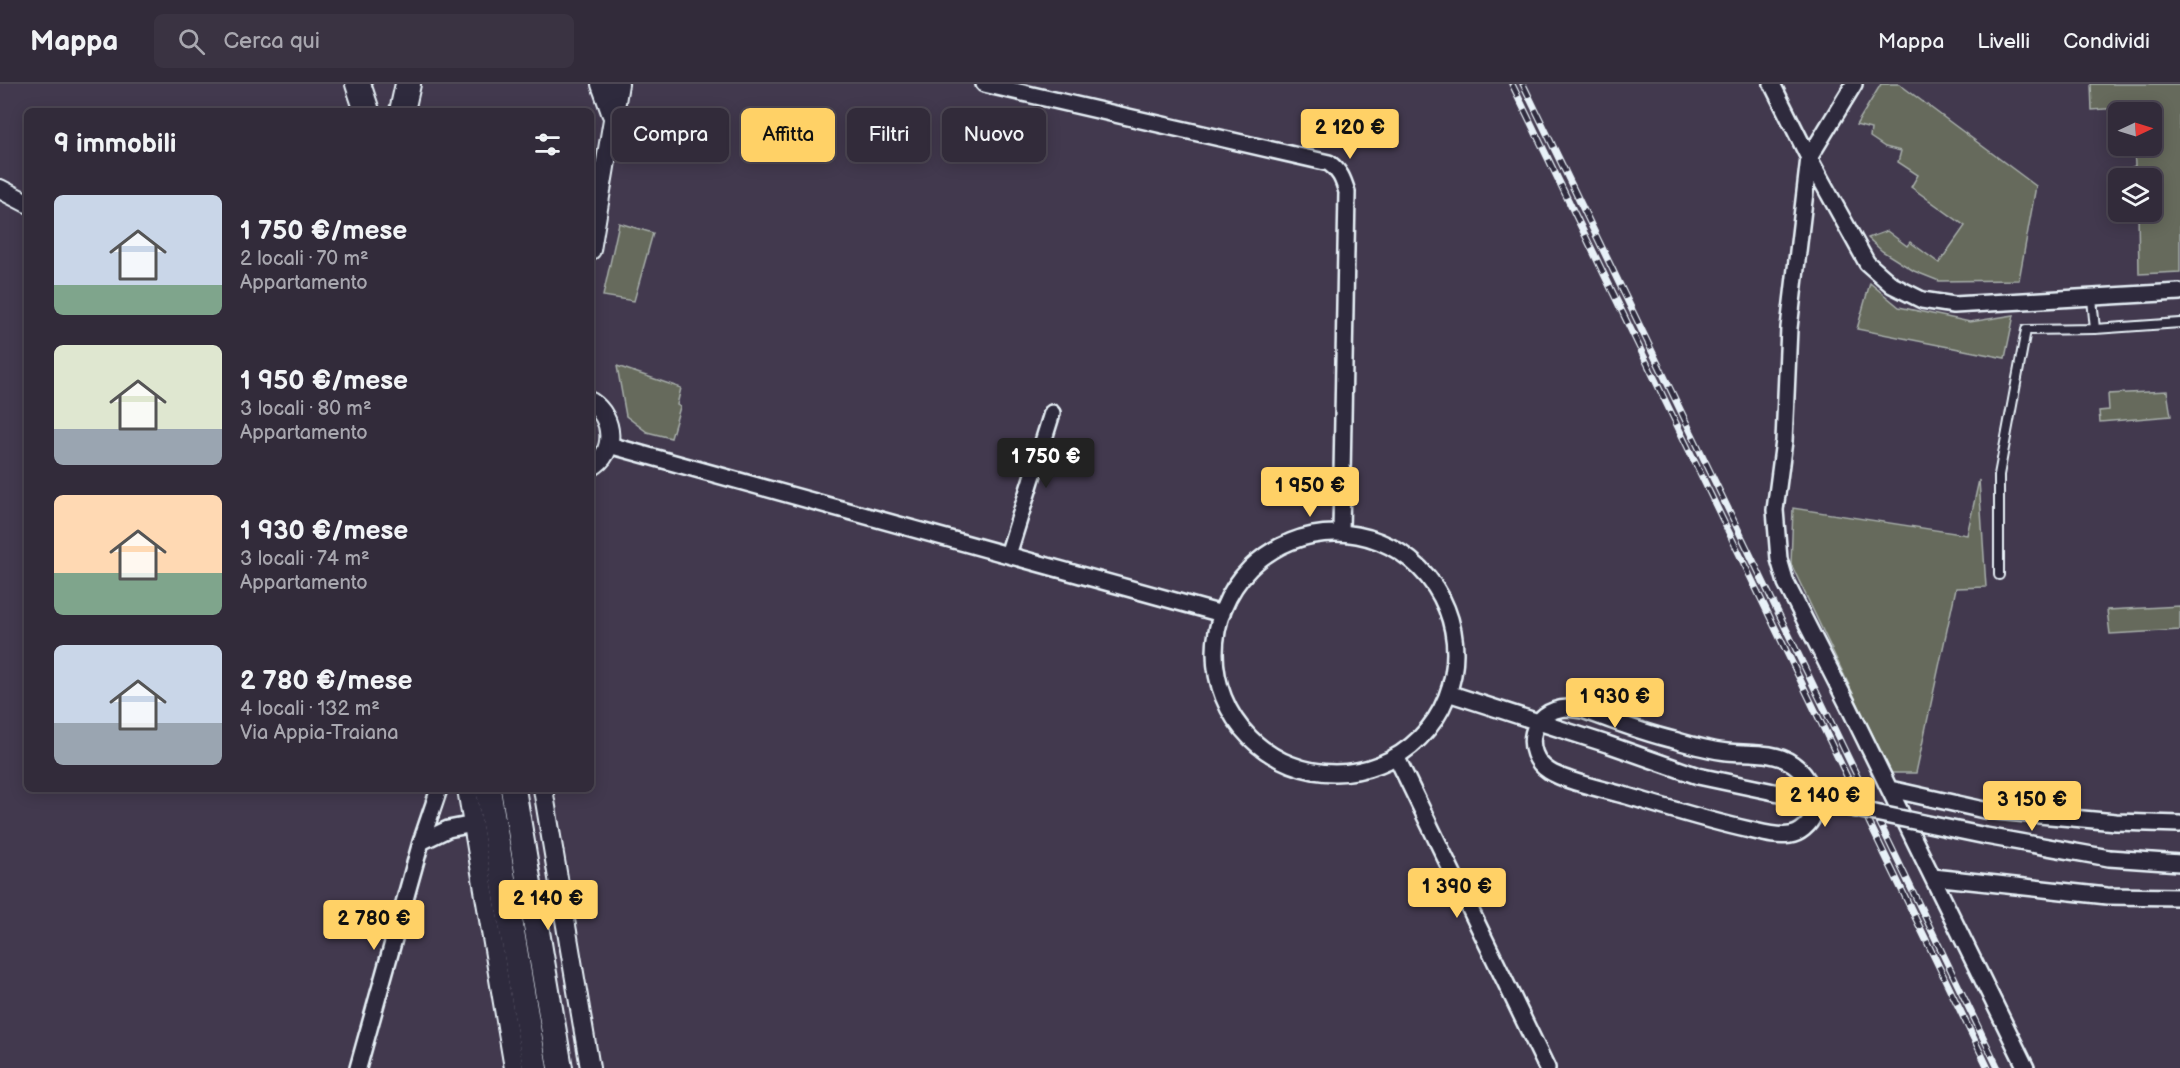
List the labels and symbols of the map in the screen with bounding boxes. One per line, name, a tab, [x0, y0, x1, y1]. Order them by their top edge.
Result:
north arrow	[2108, 102, 2162, 156]
pin: 2 120 €	[1295, 109, 1405, 160]
pin: 1 750 €	[991, 438, 1101, 489]
pin: 1 950 €	[1255, 467, 1365, 518]
pin: 1 930 €	[1560, 678, 1670, 729]
pin: 2 140 €	[1770, 777, 1880, 828]
pin: 3 150 €	[1977, 781, 2087, 832]
pin: 1 390 €	[1402, 868, 1512, 919]
pin: 2 140 €	[493, 880, 603, 931]
pin: 2 780 €	[319, 900, 429, 951]

